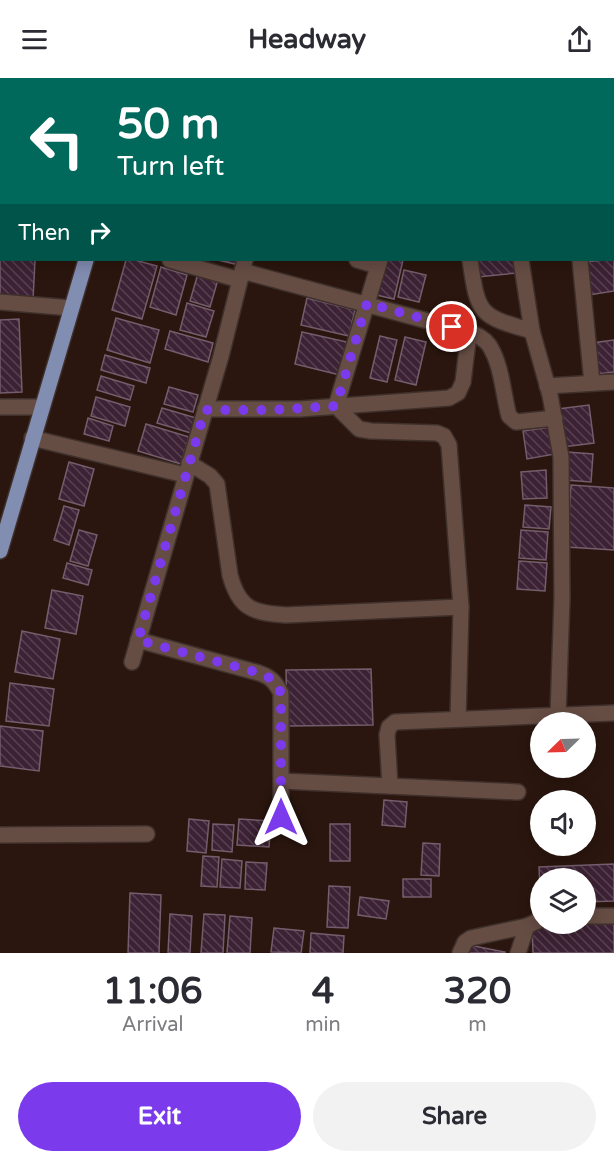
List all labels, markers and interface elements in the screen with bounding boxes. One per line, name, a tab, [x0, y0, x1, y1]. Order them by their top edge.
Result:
icon: menu	[18, 23, 51, 56]
text: Headway	[248, 23, 366, 56]
icon: share	[563, 23, 596, 56]
text: 50 m	[117, 99, 219, 150]
icon: left	[18, 102, 96, 180]
text: Turn left	[117, 150, 224, 183]
icon: right	[83, 216, 116, 249]
text: Then	[18, 220, 71, 246]
pin	[426, 301, 477, 352]
icon: arrive	[435, 310, 468, 343]
north arrow	[530, 712, 596, 778]
map controls	[530, 712, 596, 934]
position arrow	[249, 785, 313, 849]
button: sound	[530, 790, 596, 856]
button: layers	[530, 868, 596, 934]
text: 11:06	[103, 970, 203, 1013]
text: 4	[312, 970, 334, 1013]
text: 320	[443, 970, 511, 1013]
text: Arrival	[122, 1013, 184, 1037]
text: min	[305, 1013, 341, 1037]
text: m	[468, 1013, 487, 1037]
button: Exit	[18, 1082, 301, 1151]
button: Share	[313, 1082, 596, 1151]

